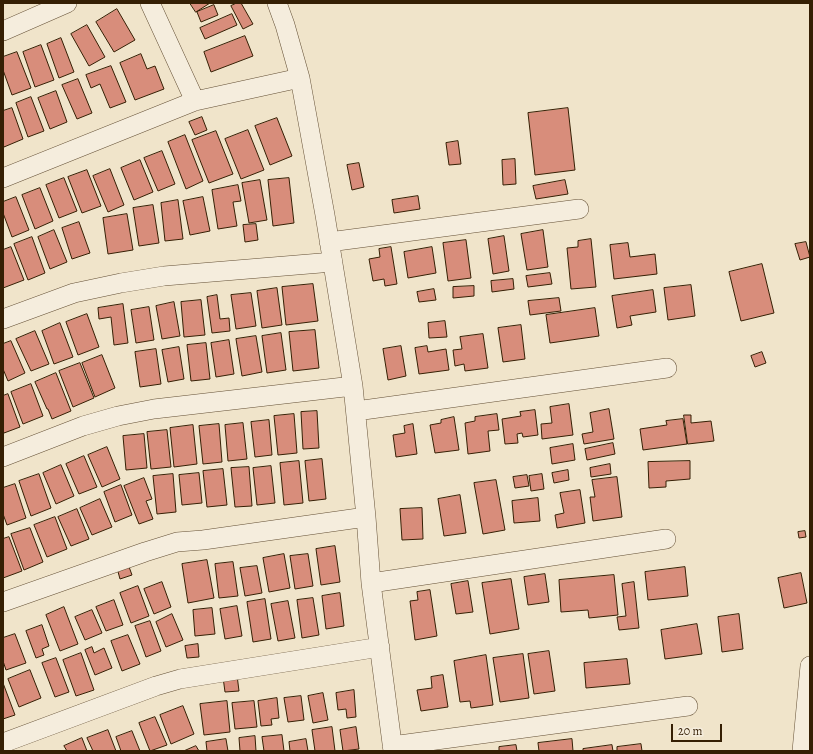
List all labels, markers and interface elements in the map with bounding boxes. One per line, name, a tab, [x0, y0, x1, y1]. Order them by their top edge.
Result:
scale bar	[673, 716, 724, 742]
text: 20 m	[678, 723, 702, 739]

